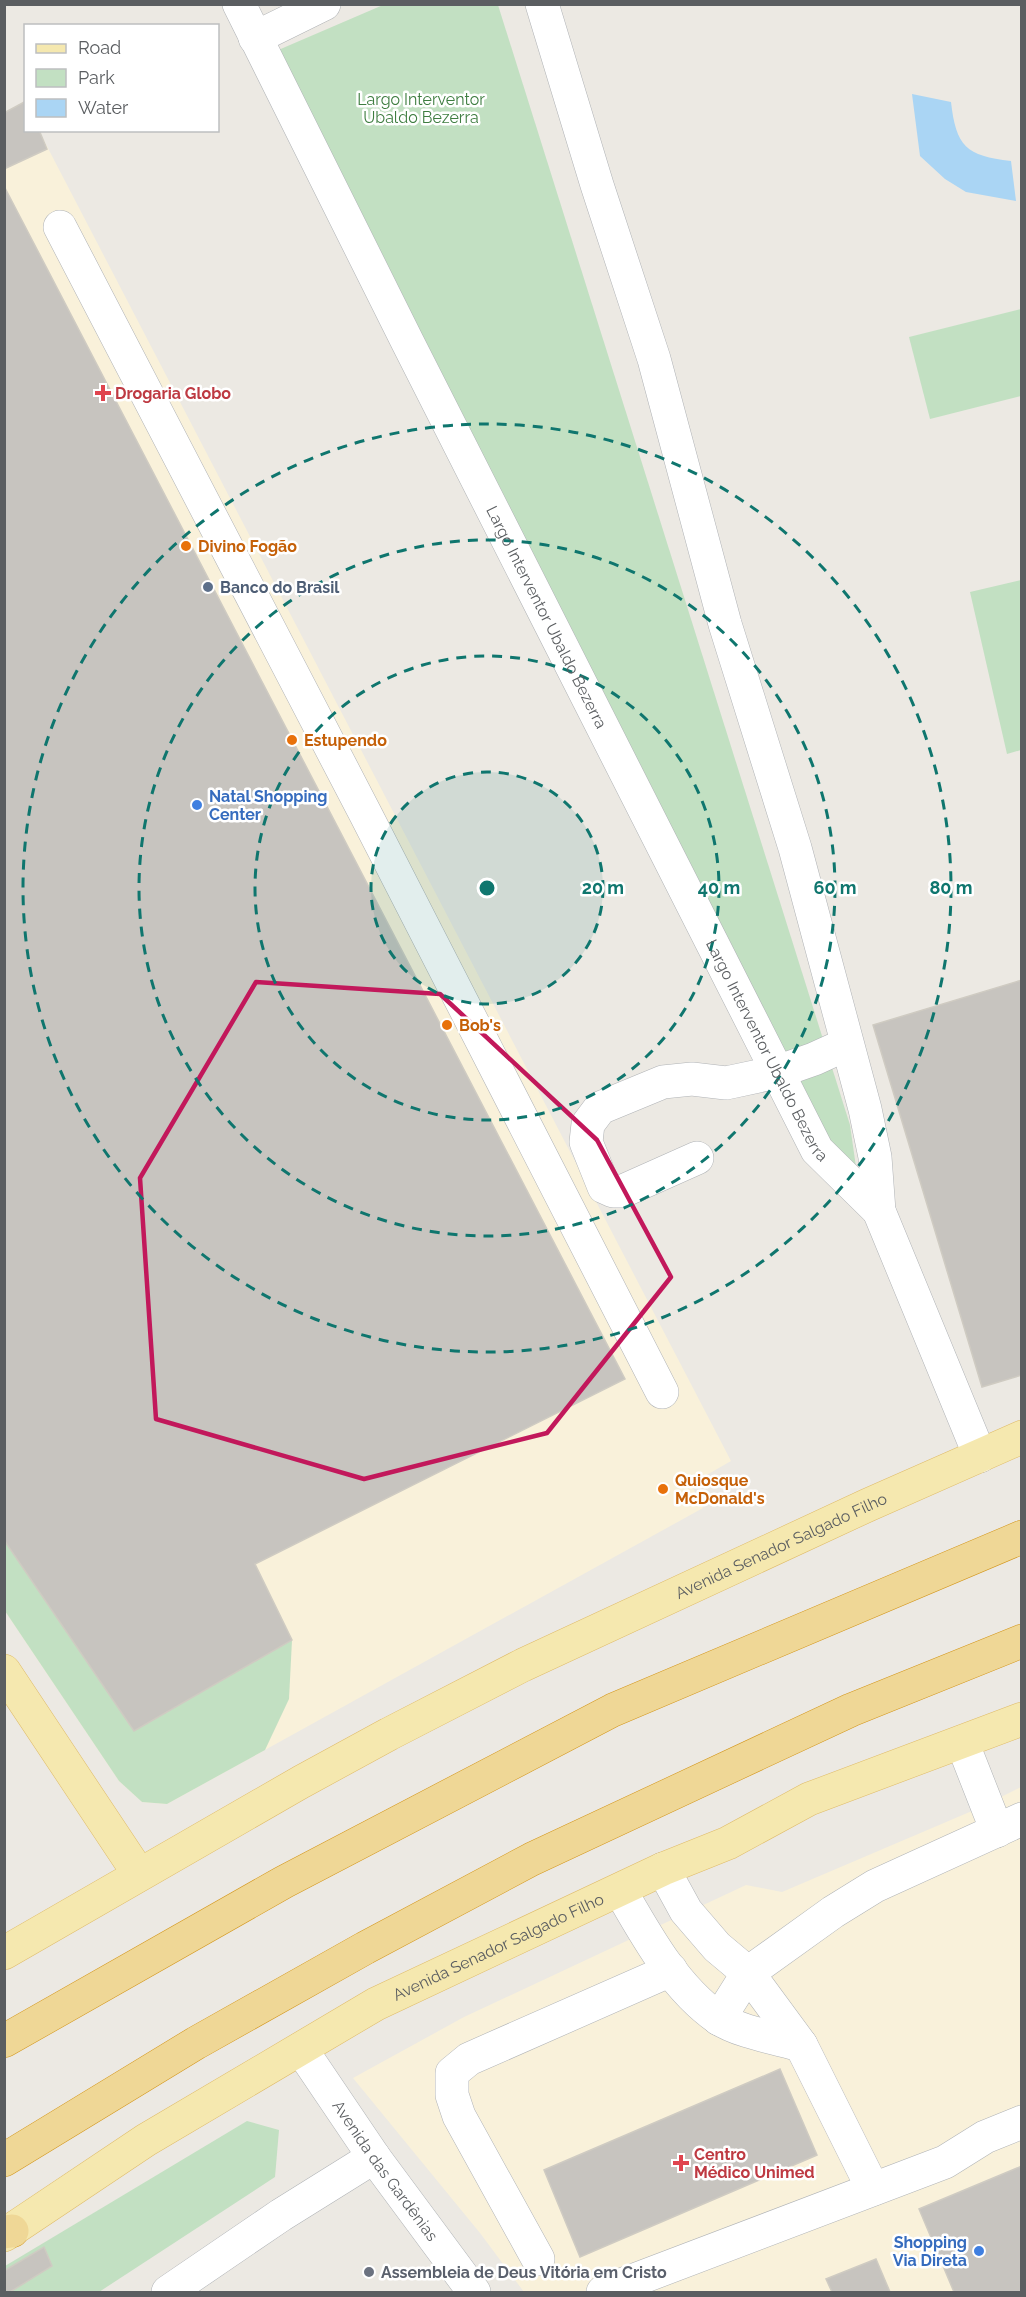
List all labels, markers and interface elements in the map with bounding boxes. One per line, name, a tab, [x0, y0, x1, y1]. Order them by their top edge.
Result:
legend	[24, 24, 219, 132]
text: Road	[78, 37, 121, 58]
text: Park	[78, 67, 115, 88]
park label: Largo Interventor Ubaldo Bezerra	[357, 90, 485, 127]
text: Water	[78, 97, 129, 118]
place label: Drogaria Globo	[115, 384, 231, 403]
marker: Drogaria Globo	[96, 386, 110, 400]
street label: Largo Interventor Ubaldo Bezerra	[483, 503, 611, 732]
place label: Divino Fogão	[198, 537, 297, 556]
marker: Divino Fogão	[179, 539, 193, 553]
place label: Banco do Brasil	[220, 578, 340, 597]
marker: Banco do Brasil	[201, 580, 215, 594]
place label: Estupendo	[304, 731, 387, 750]
marker: Estupendo	[285, 733, 299, 747]
place label: Natal Shopping Center	[209, 787, 327, 824]
marker: Natal Shopping Center	[190, 798, 204, 812]
text: 20 m	[582, 877, 624, 898]
text: 40 m	[698, 877, 740, 898]
text: 60 m	[813, 877, 857, 898]
text: 80 m	[929, 877, 973, 898]
centre of rings	[477, 878, 497, 898]
street label: Largo Interventor Ubaldo Bezerra	[702, 936, 832, 1165]
place label: Bob's	[459, 1016, 501, 1035]
marker: Bob's	[440, 1018, 454, 1032]
place label: Quiosque McDonald's	[675, 1471, 765, 1508]
marker: Quiosque McDonald's	[656, 1482, 670, 1496]
street label: Avenida Senador Salgado Filho	[672, 1488, 890, 1603]
street label: Avenida Senador Salgado Filho	[390, 1889, 607, 2004]
street label: Avenida das Gardênias	[329, 2097, 442, 2245]
place label: Centro Médico Unimed	[694, 2145, 815, 2182]
marker: Centro Médico Unimed	[672, 2154, 690, 2172]
place label: Shopping Via Direta	[893, 2233, 967, 2270]
marker: Shopping Via Direta	[972, 2244, 986, 2258]
place label: Assembleia de Deus Vitória em Cristo	[381, 2263, 667, 2282]
marker: Assembleia de Deus Vitória em Cristo	[362, 2265, 376, 2279]

